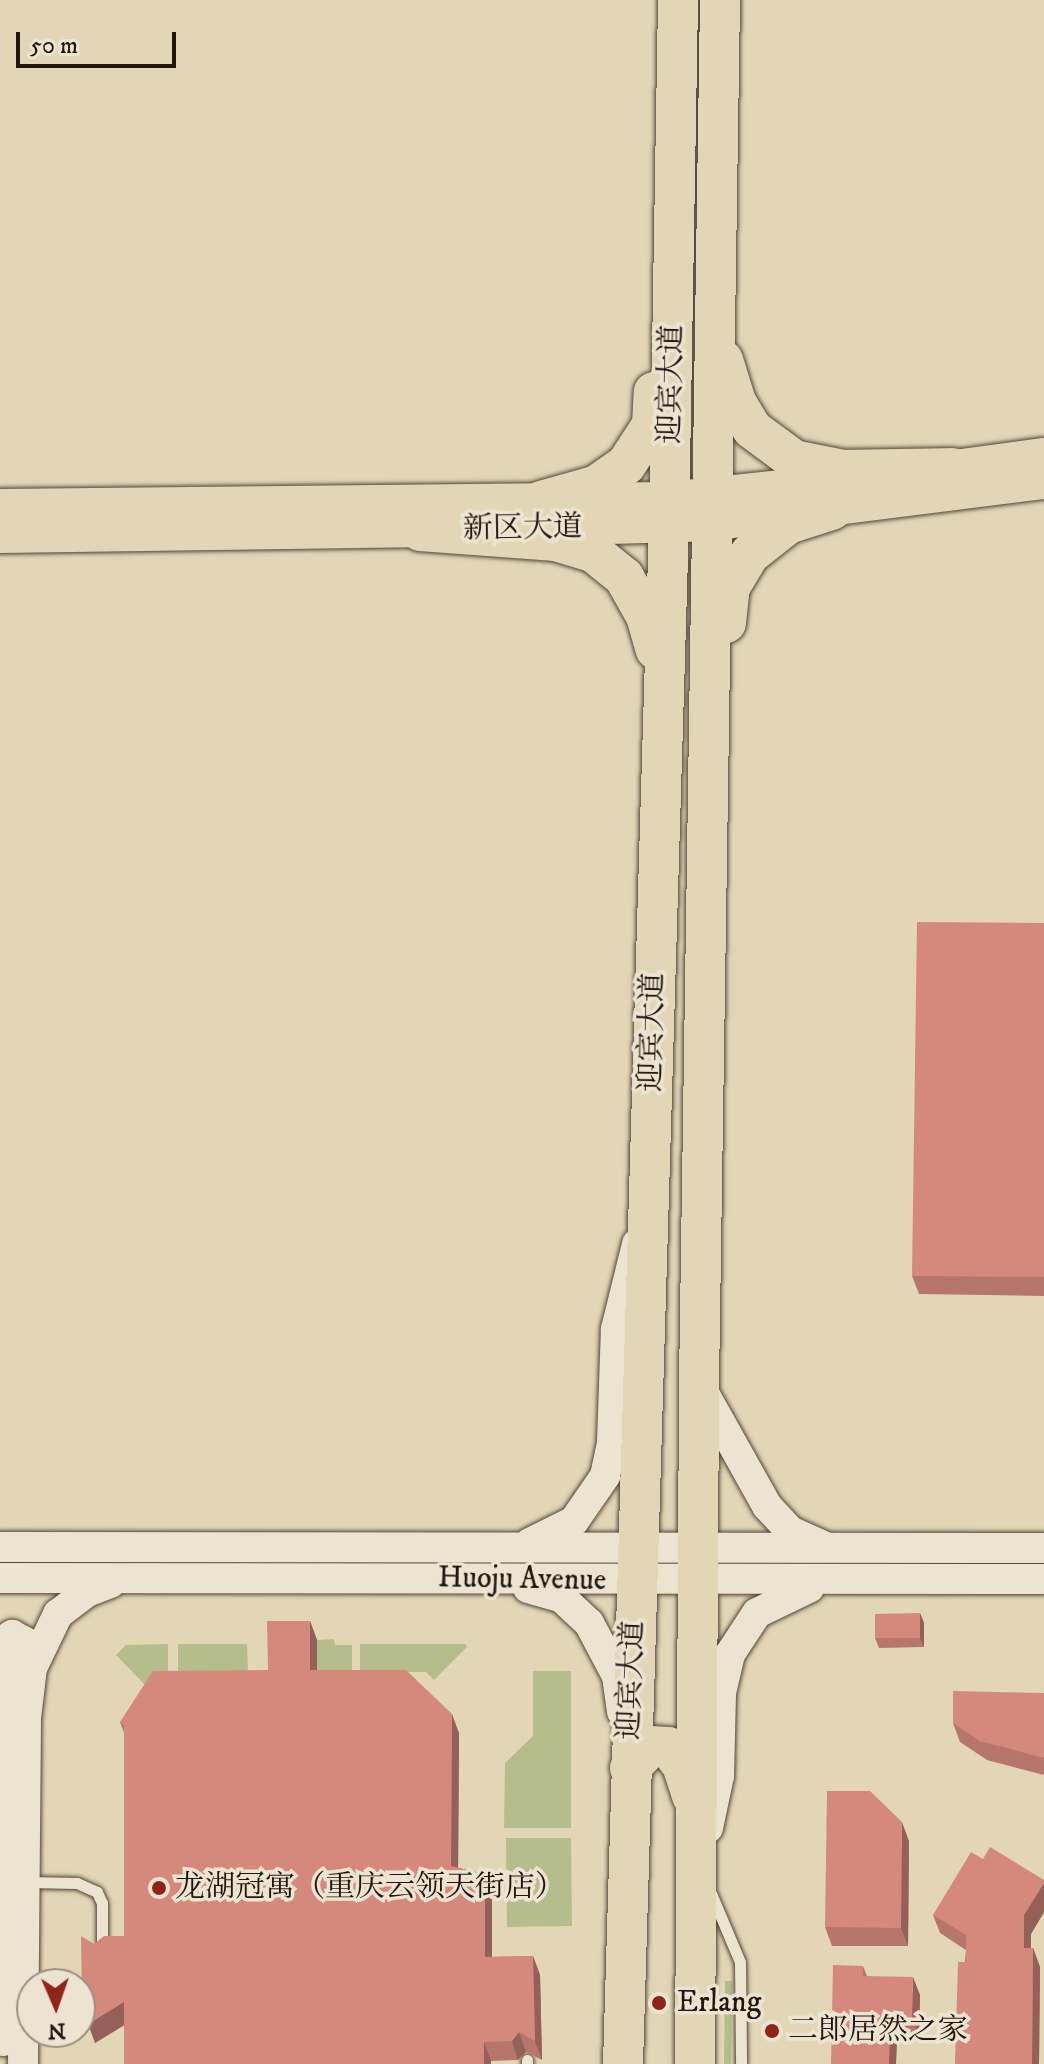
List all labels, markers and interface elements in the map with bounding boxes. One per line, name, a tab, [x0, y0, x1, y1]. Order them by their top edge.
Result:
scale bar	[20, 16, 180, 66]
text: 50 m	[30, 31, 78, 61]
street label: 迎宾大道	[653, 324, 691, 444]
street label: 新区大道	[463, 510, 583, 548]
street label: 迎宾大道	[634, 972, 672, 1092]
street label: Huoju Avenue	[437, 1561, 607, 1599]
street label: 迎宾大道	[612, 1619, 652, 1741]
place label: 龙湖冠寓（重庆云领天街店）	[175, 1870, 565, 1906]
marker: 龙湖冠寓（重庆云领天街店）	[150, 1879, 168, 1897]
north arrow	[16, 1968, 96, 2048]
place label: Erlang	[677, 1985, 761, 2021]
marker: Erlang	[648, 1992, 670, 2014]
place label: 二郎居然之家	[788, 2013, 968, 2049]
text: N	[47, 2017, 66, 2044]
marker: 二郎居然之家	[763, 2022, 781, 2040]

